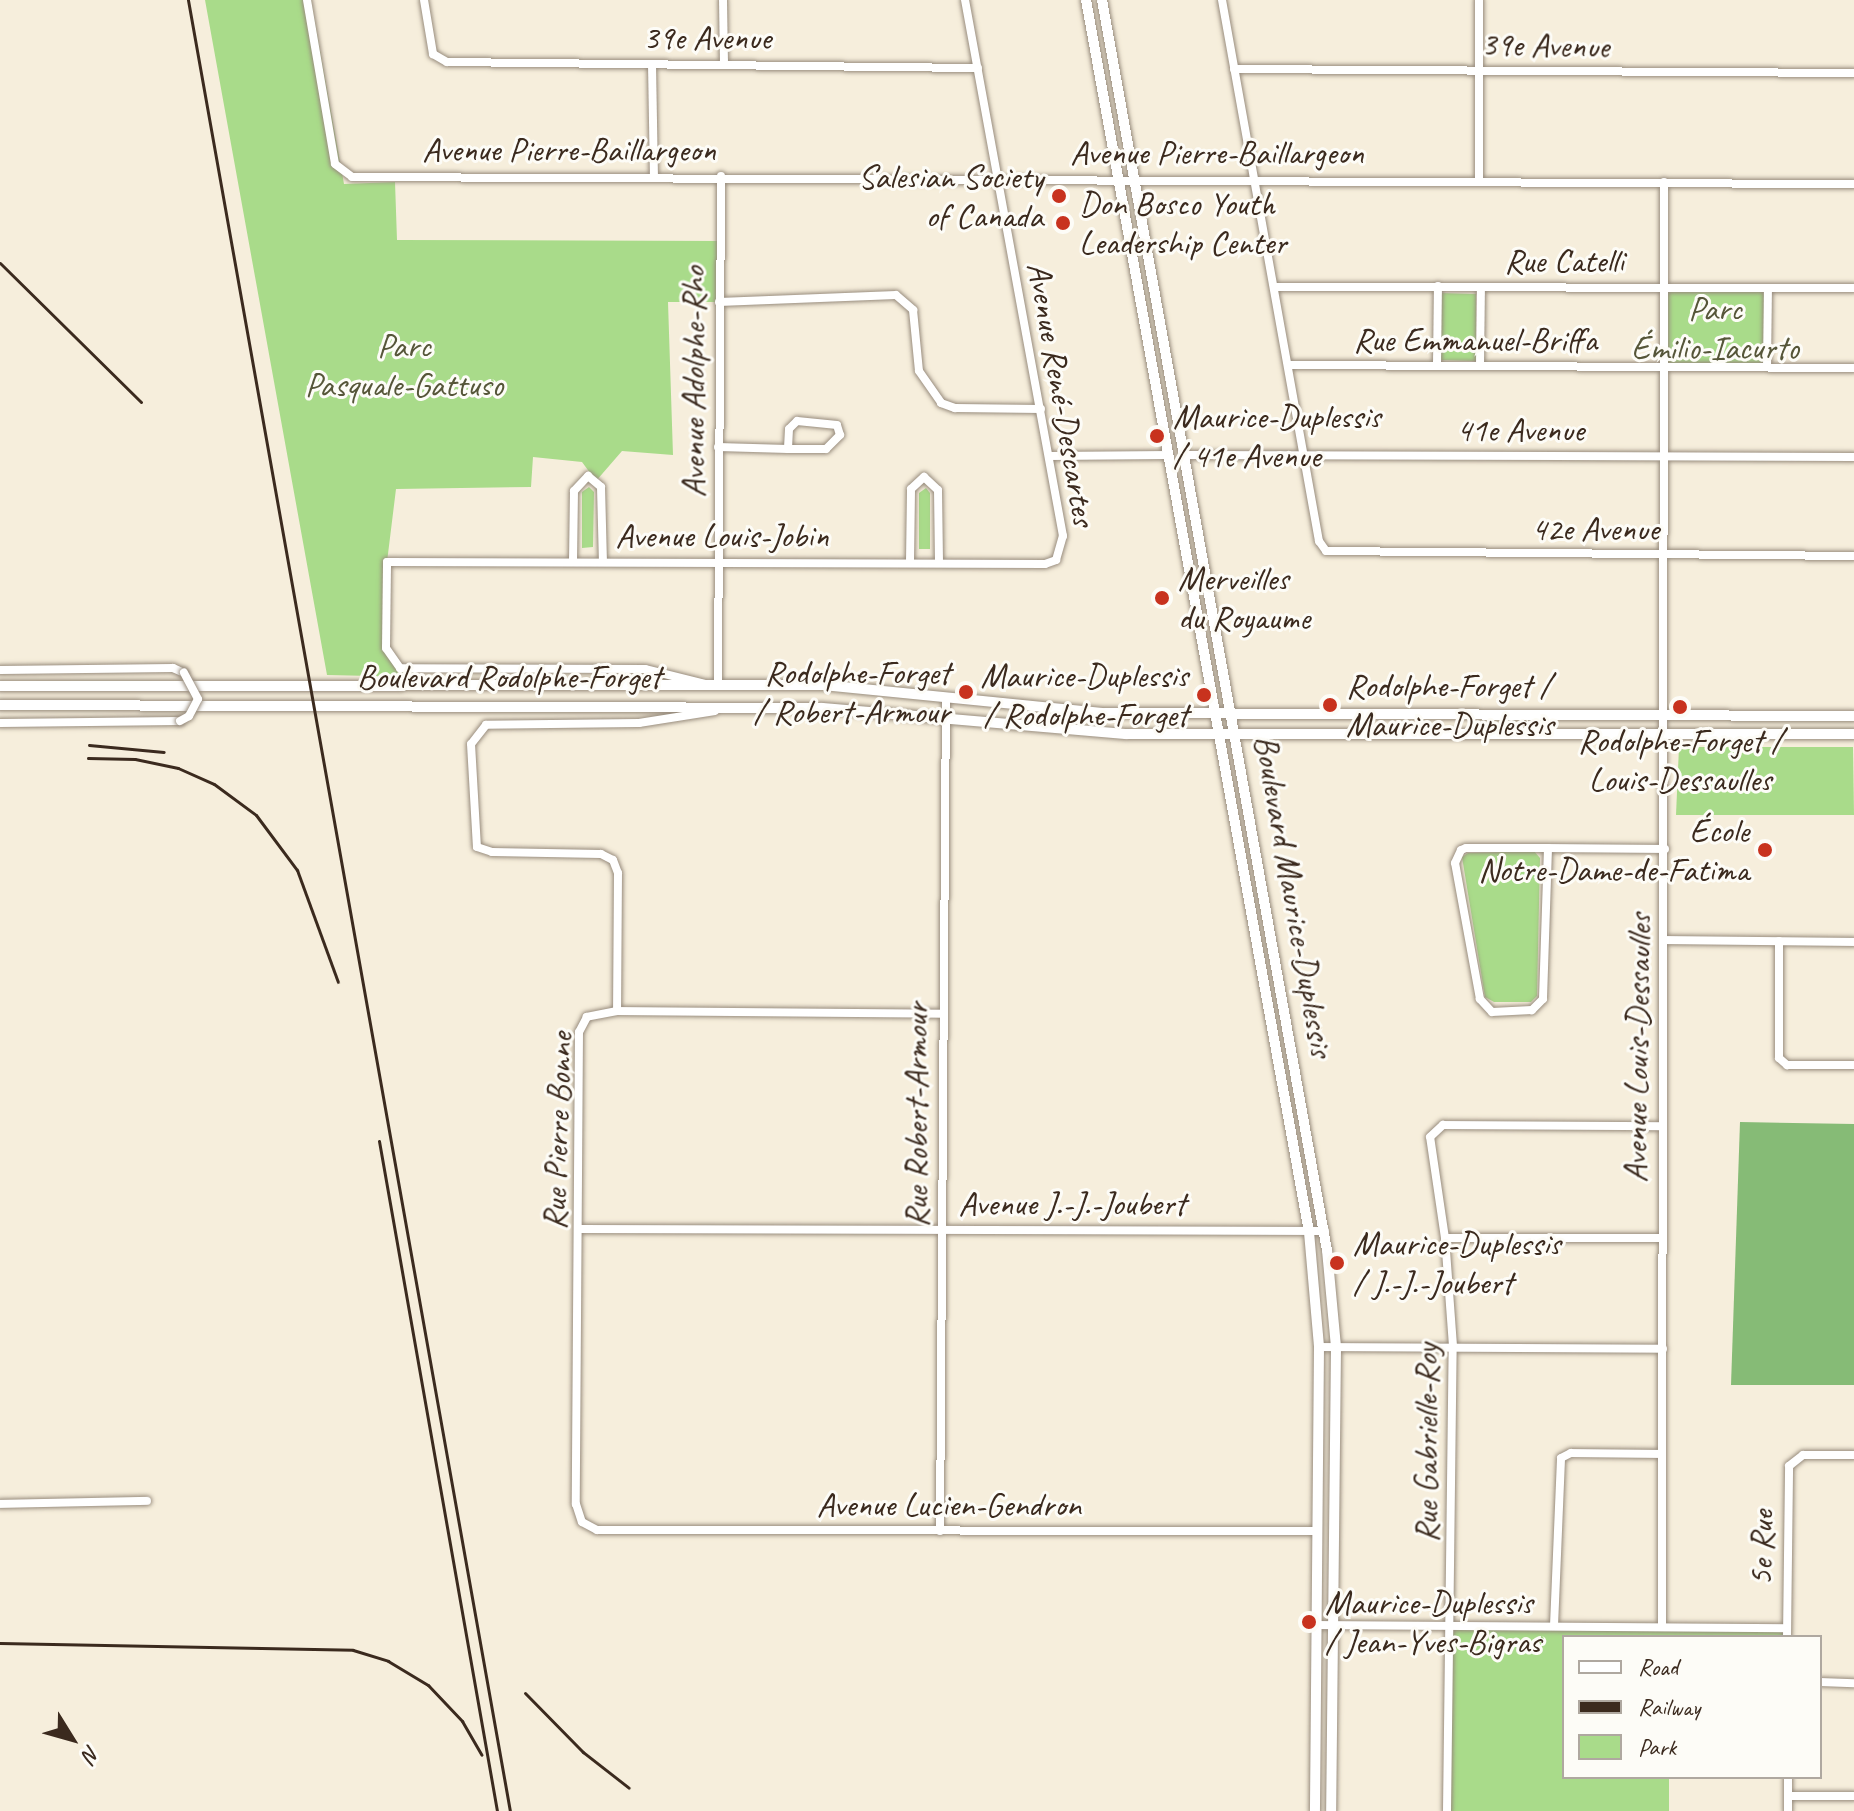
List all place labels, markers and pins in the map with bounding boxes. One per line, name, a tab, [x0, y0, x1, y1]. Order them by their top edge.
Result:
place label: Salesian Society of Canada	[858, 156, 1043, 236]
place label: Don Bosco Youth Leadership Center	[1079, 183, 1287, 262]
marker: Salesian Society of Canada	[1050, 187, 1068, 205]
marker: Don Bosco Youth Leadership Center	[1054, 214, 1072, 232]
place label: Maurice-Duplessis / 41e Avenue	[1173, 396, 1381, 476]
marker: Maurice-Duplessis / 41e Avenue	[1148, 427, 1166, 445]
place label: Merveilles du Royaume	[1178, 558, 1311, 638]
marker: Merveilles du Royaume	[1153, 589, 1171, 607]
place label: Rodolphe-Forget / Robert-Armour	[754, 652, 950, 732]
place label: Maurice-Duplessis / Rodolphe-Forget	[980, 655, 1188, 734]
place label: Rodolphe-Forget / Maurice-Duplessis	[1346, 665, 1554, 744]
marker: Rodolphe-Forget / Robert-Armour	[957, 683, 975, 701]
marker: Maurice-Duplessis / Rodolphe-Forget	[1195, 686, 1213, 704]
marker: Rodolphe-Forget / Maurice-Duplessis	[1321, 696, 1339, 714]
marker: Rodolphe-Forget / Louis-Dessaulles	[1671, 698, 1689, 716]
place label: Rodolphe-Forget / Louis-Dessaulles	[1578, 720, 1782, 800]
place label: École Notre-Dame-de-Fatima	[1478, 810, 1749, 890]
marker: École Notre-Dame-de-Fatima	[1756, 841, 1774, 859]
place label: Maurice-Duplessis / J.-J.-Joubert	[1353, 1223, 1561, 1302]
marker: Maurice-Duplessis / J.-J.-Joubert	[1328, 1254, 1346, 1272]
place label: Maurice-Duplessis / Jean-Yves-Bigras	[1325, 1582, 1541, 1662]
marker: Maurice-Duplessis / Jean-Yves-Bigras	[1300, 1613, 1318, 1631]

